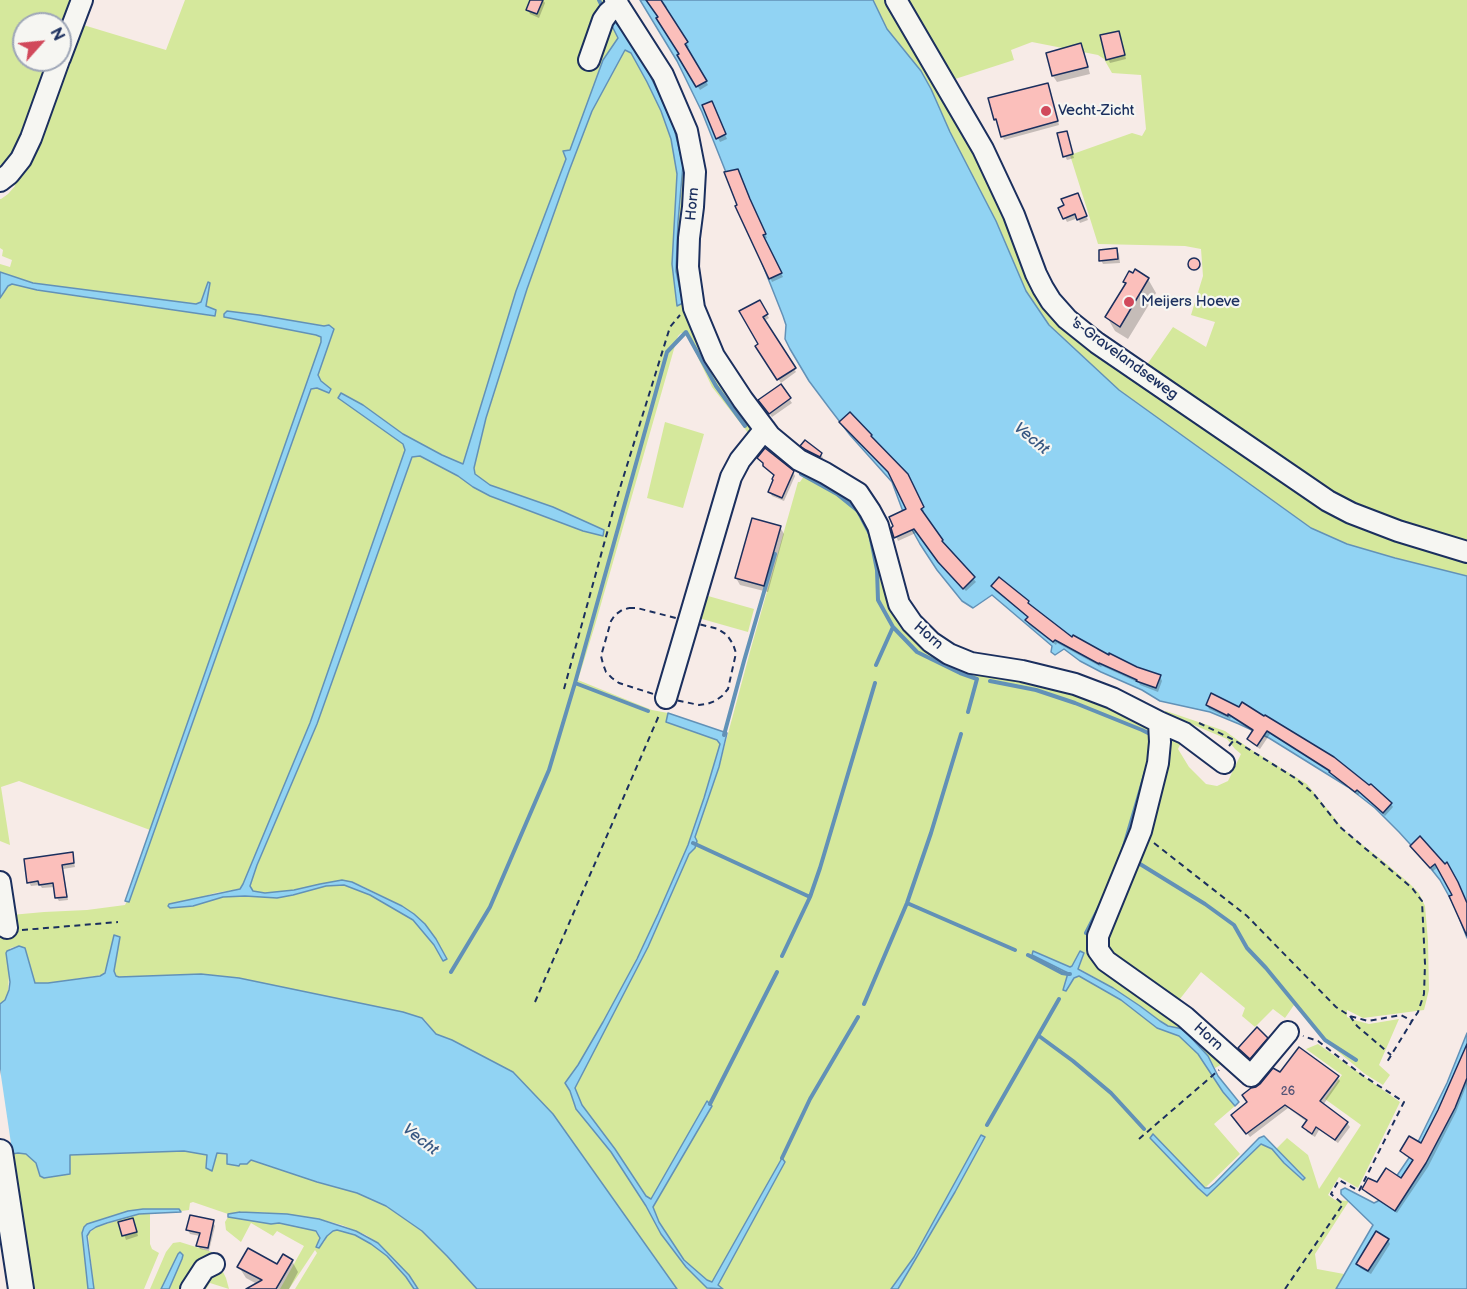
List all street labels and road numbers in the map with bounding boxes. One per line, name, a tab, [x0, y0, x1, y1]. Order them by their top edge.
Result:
street label: Horn	[683, 187, 703, 221]
street label: 's-Gravelandseweg	[1067, 314, 1181, 404]
street label: Horn	[910, 618, 946, 654]
street label: Horn	[1190, 1019, 1226, 1055]

